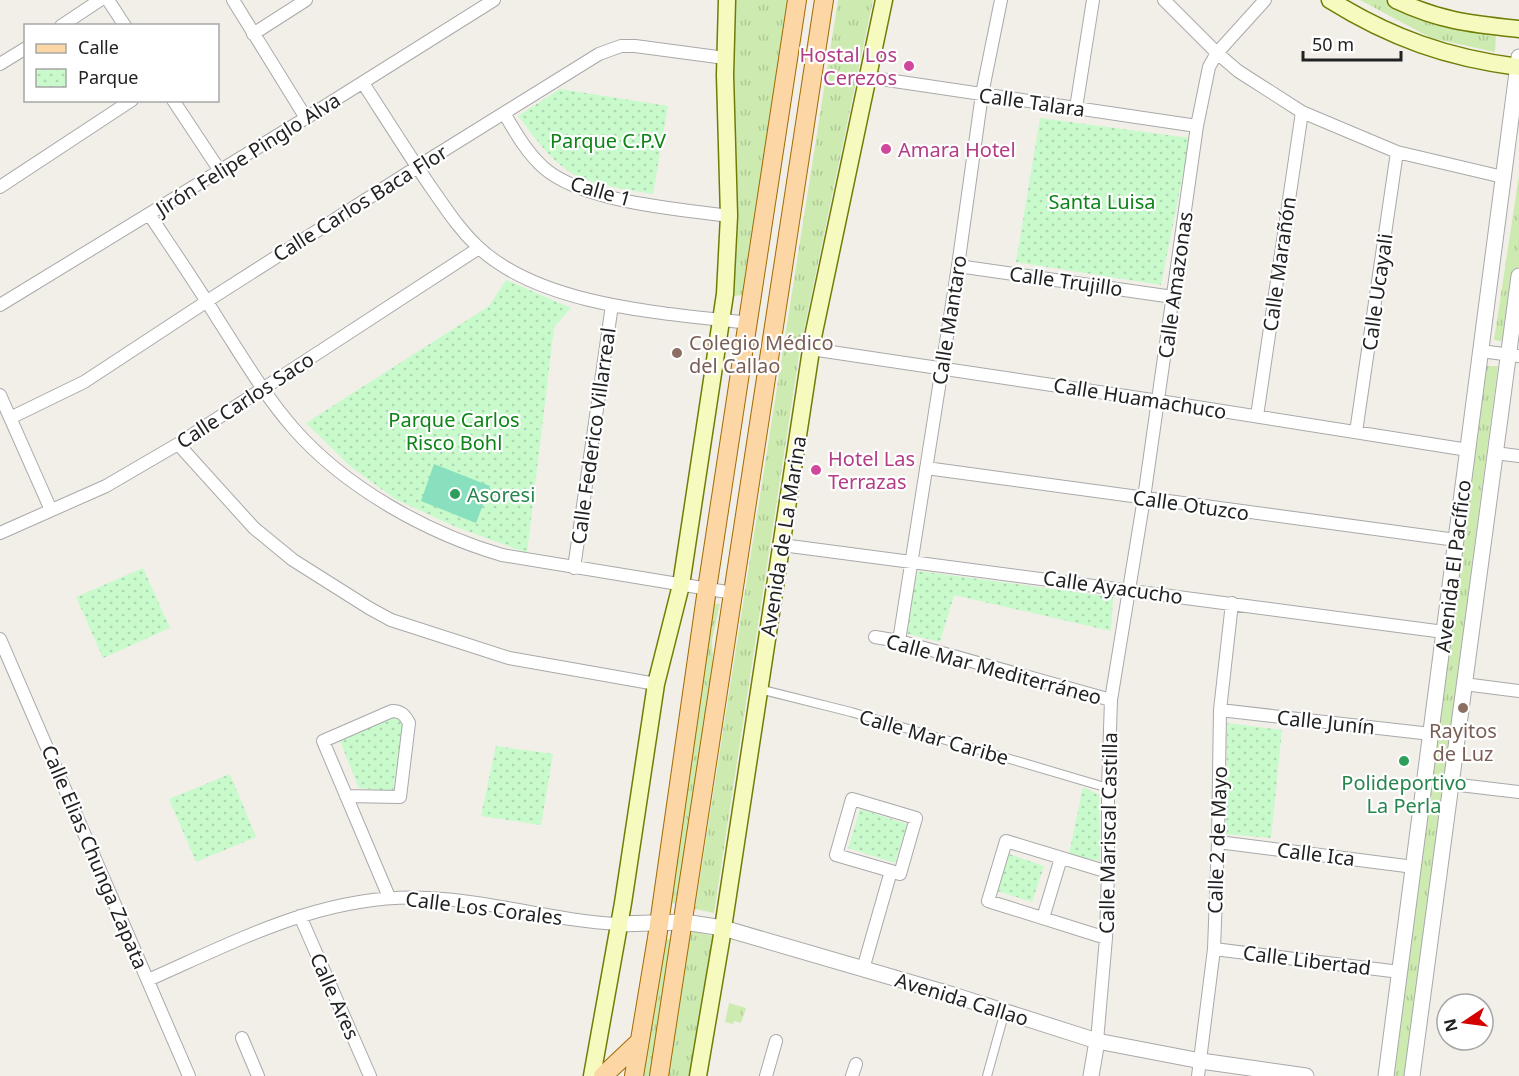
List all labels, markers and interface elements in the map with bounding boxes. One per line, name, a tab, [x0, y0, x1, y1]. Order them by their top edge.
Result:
legend	[24, 24, 219, 102]
scale bar	[1303, 24, 1400, 62]
text: 50 m	[1312, 32, 1354, 56]
text: Calle	[78, 35, 119, 59]
place label: Hostal Los Cerezos	[800, 41, 897, 91]
marker: Hostal Los Cerezos	[902, 59, 916, 73]
text: Parque	[78, 65, 138, 89]
street label: Calle Talara	[977, 81, 1087, 123]
street label: Jirón Felipe Pinglo Alva	[149, 86, 345, 223]
park label: Parque C.P.V	[550, 127, 666, 154]
place label: Amara Hotel	[898, 136, 1016, 163]
street label: Calle Carlos Baca Flor	[268, 138, 452, 268]
marker: Amara Hotel	[879, 142, 893, 156]
street label: Calle 1	[567, 169, 635, 213]
park label: Santa Luisa	[1049, 188, 1156, 215]
street label: Calle Marañón	[1256, 195, 1302, 333]
street label: Calle Amazonas	[1151, 210, 1199, 360]
street label: Calle Ucayali	[1355, 232, 1399, 352]
street label: Calle Mantaro	[925, 253, 973, 387]
street label: Calle Trujillo	[1008, 260, 1124, 302]
street label: Calle Federico Villarreal	[564, 326, 622, 546]
place label: Colegio Médico del Callao	[689, 329, 834, 379]
street label: Calle Carlos Saco	[171, 345, 319, 455]
marker: Colegio Médico del Callao	[670, 346, 684, 360]
street label: Calle Huamachuco	[1051, 371, 1229, 425]
park label: Parque Carlos Risco Bohl	[388, 406, 520, 456]
street label: Avenida de La Marina	[754, 434, 812, 638]
place label: Hotel Las Terrazas	[828, 445, 915, 495]
marker: Hotel Las Terrazas	[809, 463, 823, 477]
street label: Avenida El Pacífico	[1429, 478, 1477, 654]
place label: Asoresi	[467, 481, 535, 508]
street label: Calle Otuzco	[1131, 483, 1251, 527]
marker: Asoresi	[448, 487, 462, 501]
street label: Calle Ayacucho	[1041, 564, 1185, 610]
street label: Calle Mar Mediterráneo	[883, 627, 1105, 711]
marker: Rayitos de Luz	[1456, 701, 1470, 715]
street label: Calle Mar Caribe	[856, 703, 1012, 771]
street label: Calle Junín	[1276, 703, 1376, 741]
place label: Rayitos de Luz	[1429, 717, 1497, 767]
street label: Calle Mariscal Castilla	[1093, 732, 1123, 934]
street label: Calle Elias Chunga Zapata	[35, 741, 155, 973]
marker: Polideportivo La Perla	[1397, 754, 1411, 768]
street label: Calle 2 de Mayo	[1201, 766, 1233, 914]
place label: Polideportivo La Perla	[1341, 769, 1467, 819]
street label: Calle Ica	[1276, 836, 1356, 872]
street label: Calle Los Corales	[404, 885, 564, 931]
street label: Calle Libertad	[1241, 939, 1373, 981]
street label: Calle Ares	[304, 948, 366, 1044]
street label: Avenida Callao	[892, 966, 1032, 1032]
north arrow	[1435, 992, 1495, 1052]
text: N	[1438, 1017, 1463, 1034]

